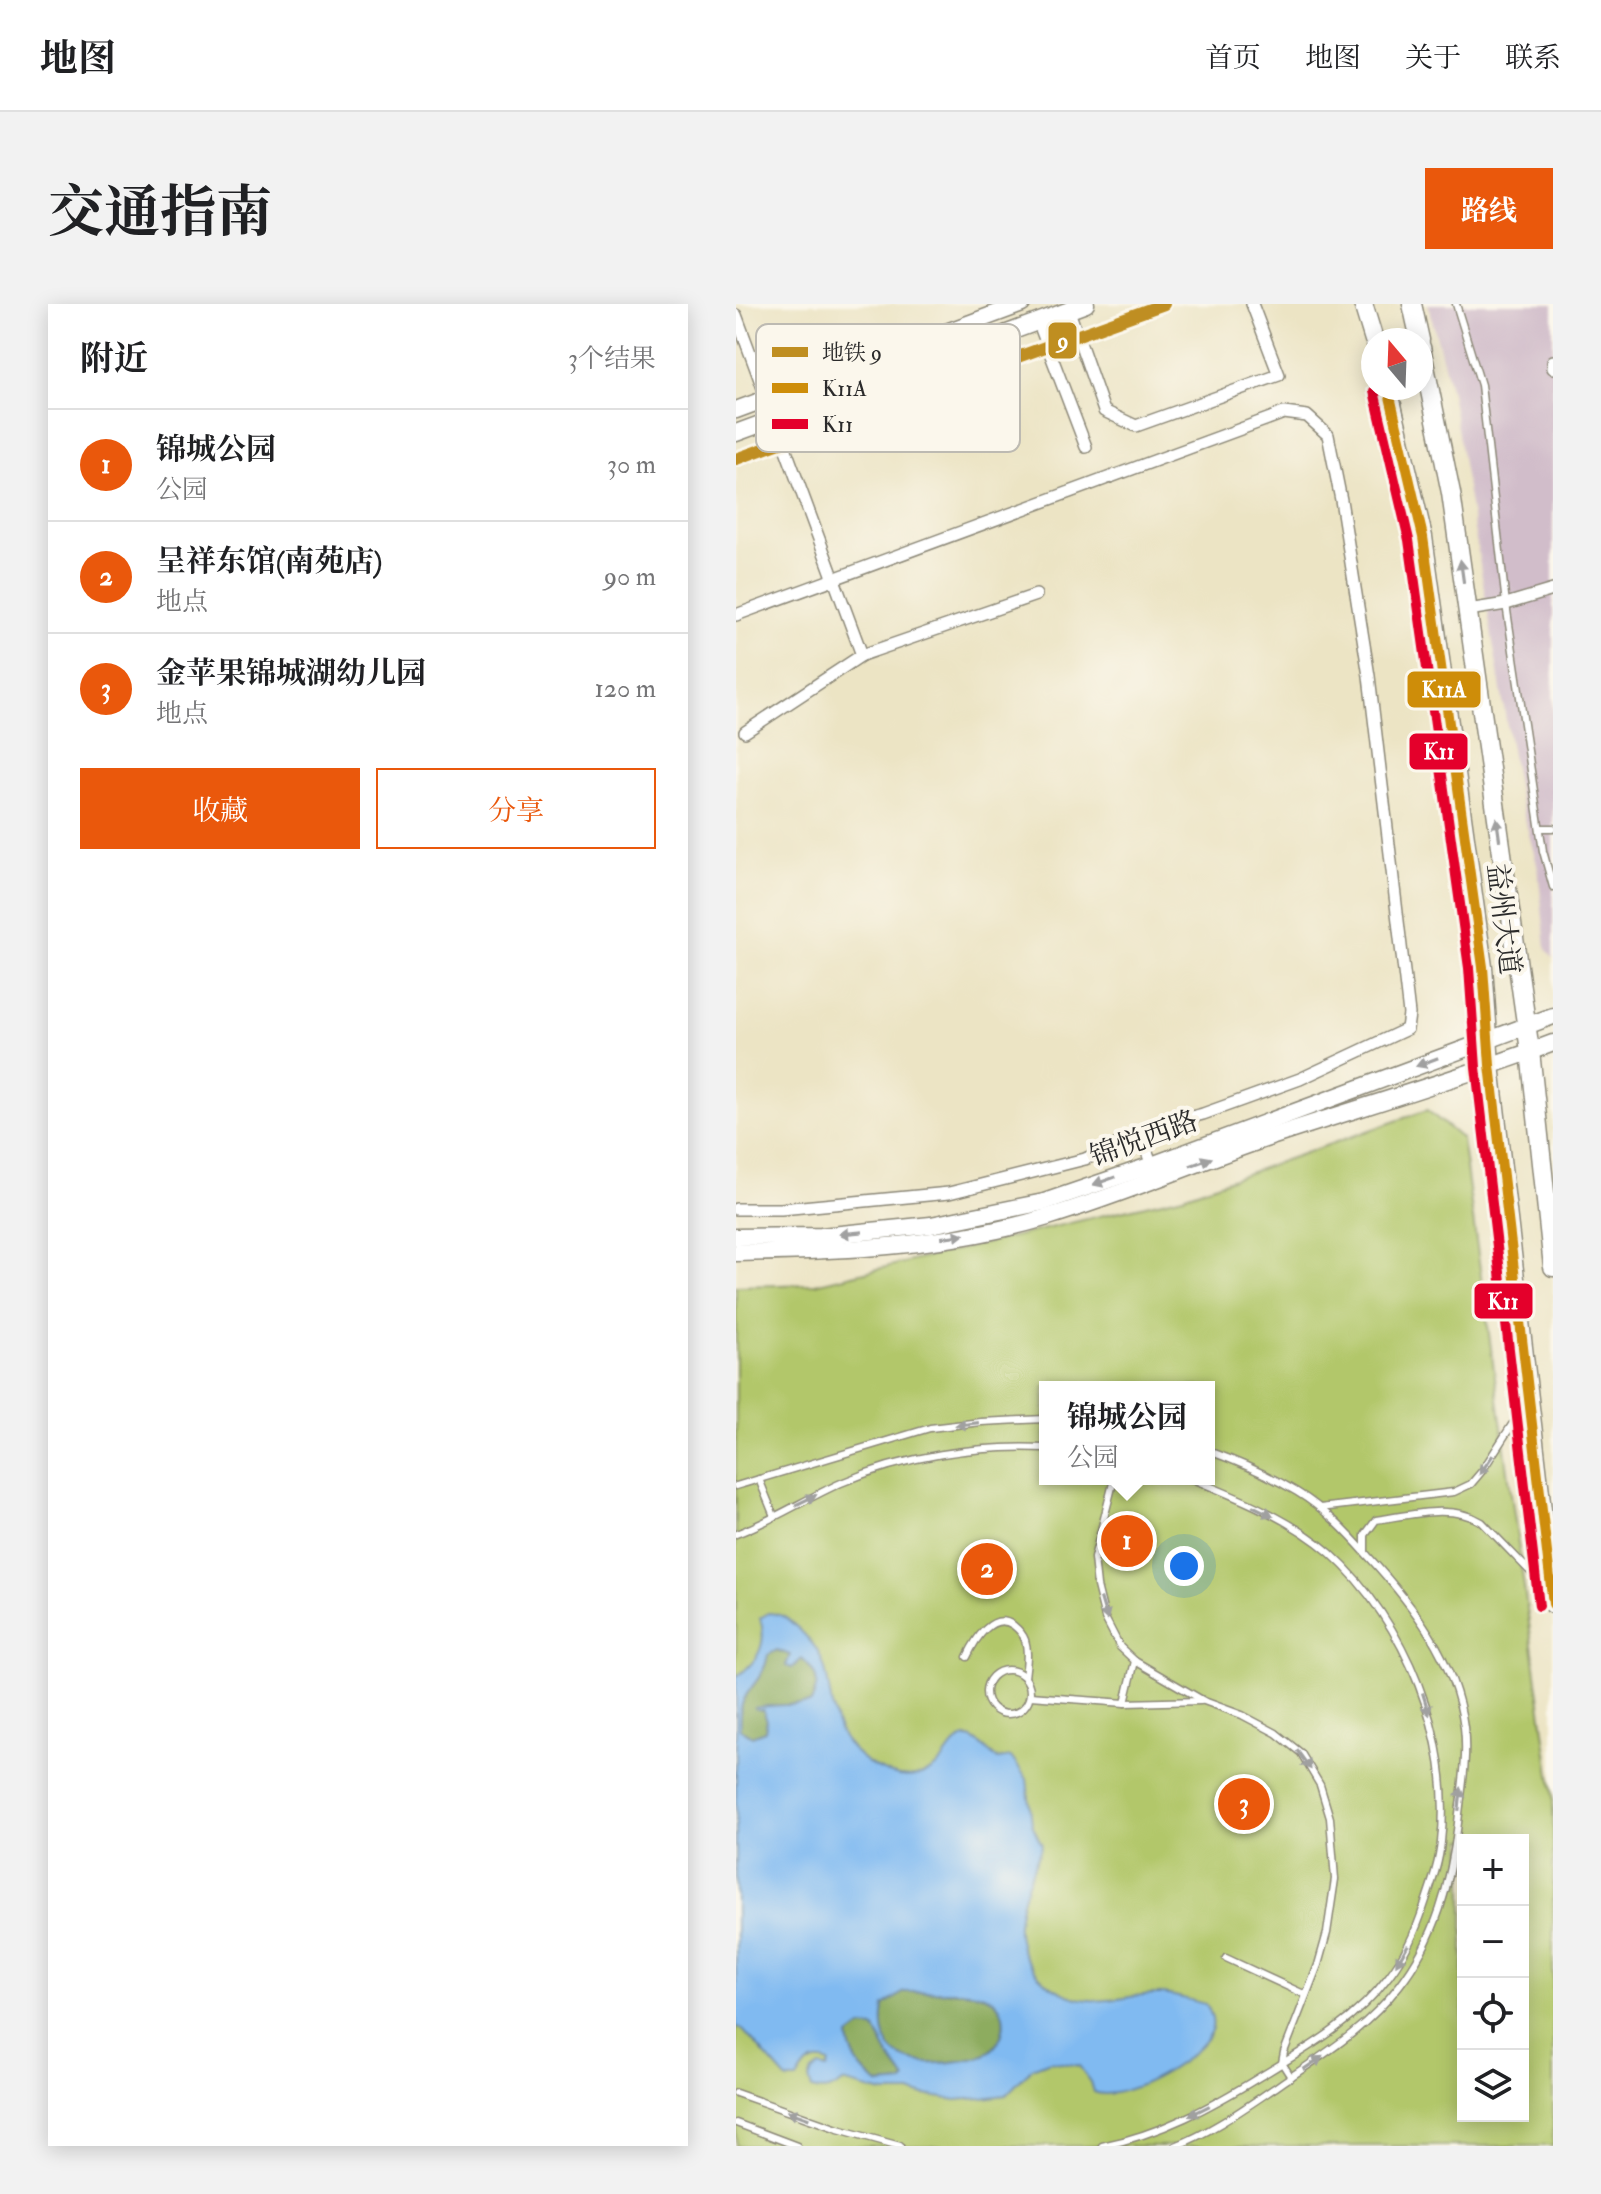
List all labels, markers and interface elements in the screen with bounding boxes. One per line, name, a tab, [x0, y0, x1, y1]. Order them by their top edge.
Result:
text: 地图	[40, 35, 116, 83]
text: 首页	[1205, 41, 1261, 76]
text: 地图	[1305, 41, 1361, 76]
text: 关于	[1405, 41, 1461, 76]
text: 联系	[1505, 41, 1561, 76]
button: 路线	[1425, 168, 1553, 249]
text: 交通指南	[48, 178, 272, 249]
line badge: 9	[1047, 321, 1078, 360]
legend	[756, 324, 1020, 452]
text: 9	[1055, 327, 1069, 355]
north arrow	[1361, 328, 1433, 400]
text: 附近	[80, 338, 148, 381]
text: 地铁 9	[822, 339, 882, 367]
text: 3个结果	[568, 343, 656, 375]
text: K11A	[822, 375, 867, 403]
text: K11	[822, 411, 853, 439]
text: 锦城公园	[156, 431, 276, 468]
text: 1	[101, 449, 111, 481]
text: 30 m	[607, 449, 656, 481]
text: 公园	[156, 474, 208, 506]
text: 呈祥东馆(南苑店)	[156, 543, 382, 580]
one-way arrow	[1455, 558, 1468, 583]
text: 2	[99, 561, 113, 593]
text: 90 m	[604, 561, 656, 593]
text: 地点	[156, 586, 208, 618]
text: 金苹果锦城湖幼儿园	[156, 655, 426, 692]
line badge: K11A	[1406, 670, 1482, 709]
text: 3	[101, 673, 111, 705]
text: 120 m	[595, 673, 656, 705]
text: K11A	[1421, 676, 1468, 704]
text: 地点	[156, 698, 208, 730]
line badge: K11	[1408, 732, 1469, 771]
text: K11	[1423, 738, 1455, 766]
button: 收藏	[80, 768, 360, 849]
button: 分享	[376, 768, 656, 849]
one-way arrow	[1491, 816, 1504, 841]
street label: 益州大道	[1479, 861, 1527, 977]
one-way arrow	[1415, 1056, 1439, 1069]
street label: 锦悦西路	[1085, 1103, 1203, 1175]
one-way arrow	[1190, 1155, 1214, 1168]
one-way arrow	[1092, 1176, 1116, 1188]
one-way arrow	[838, 1227, 863, 1240]
one-way arrow	[941, 1229, 966, 1242]
line badge: K11	[1473, 1282, 1534, 1320]
text: K11	[1487, 1288, 1519, 1316]
popup	[1039, 1381, 1215, 1485]
text: 锦城公园	[1067, 1399, 1187, 1436]
one-way arrow	[954, 1417, 979, 1430]
text: 公园	[1067, 1442, 1119, 1474]
one-way arrow	[1479, 1454, 1494, 1475]
one-way arrow	[794, 1493, 818, 1507]
one-way arrow	[1252, 1504, 1275, 1518]
pin: 1	[1101, 1511, 1153, 1571]
pin: 2	[961, 1539, 1013, 1599]
your location	[1164, 1546, 1204, 1586]
one-way arrow	[1098, 1598, 1111, 1622]
one-way arrow	[1420, 1693, 1432, 1717]
one-way arrow	[1296, 1750, 1311, 1771]
pin: 3	[1218, 1774, 1270, 1834]
one-way arrow	[1454, 1786, 1467, 1811]
map controls	[1457, 1834, 1529, 2122]
button: +	[1457, 1834, 1529, 1906]
button: −	[1457, 1906, 1529, 1978]
one-way arrow	[1395, 1944, 1409, 1966]
button: locate	[1457, 1978, 1529, 2050]
button: layers	[1457, 2050, 1529, 2122]
one-way arrow	[1302, 2056, 1324, 2070]
one-way arrow	[1188, 2105, 1211, 2118]
one-way arrow	[786, 2109, 810, 2121]

